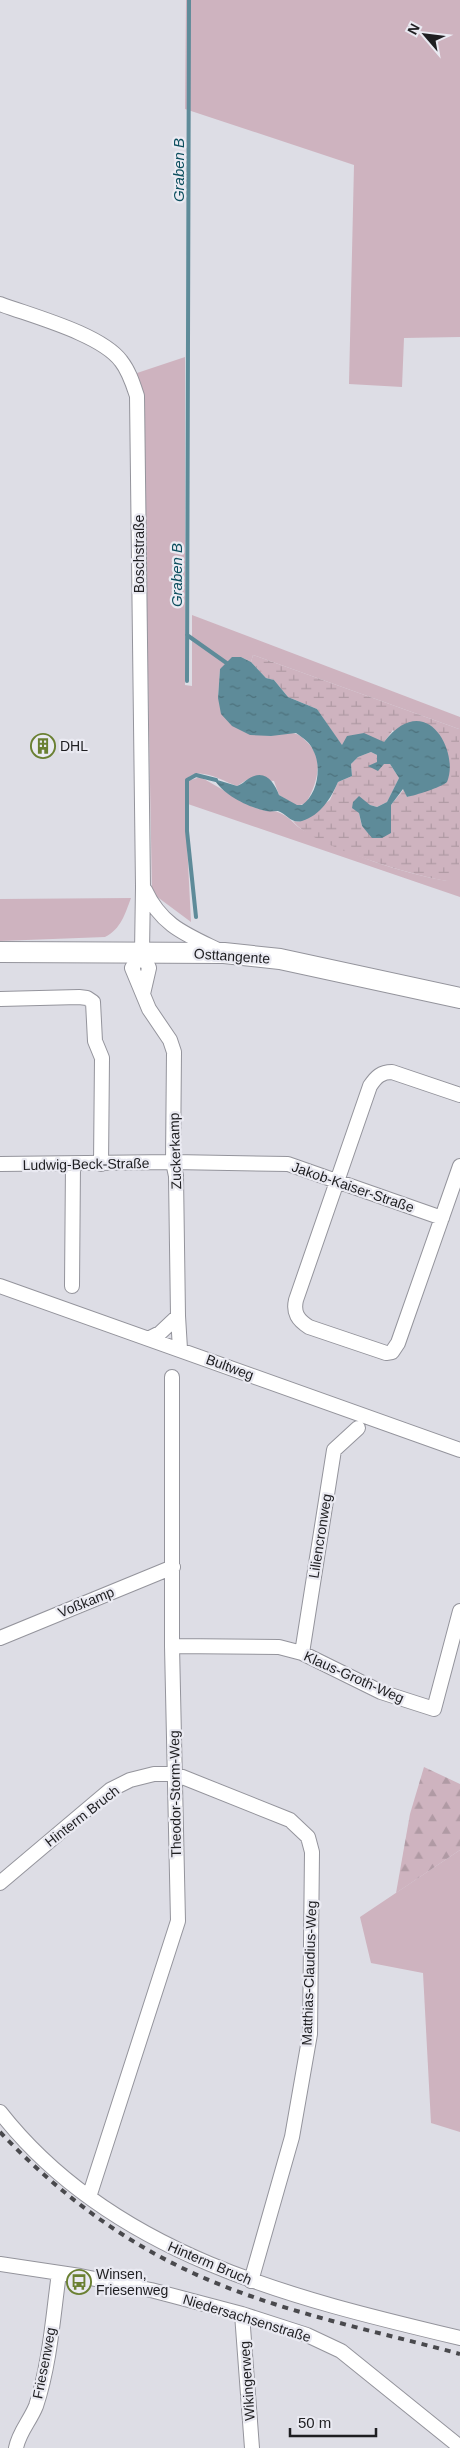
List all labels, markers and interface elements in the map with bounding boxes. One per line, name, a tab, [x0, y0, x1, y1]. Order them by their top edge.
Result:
north arrow	[400, 10, 450, 60]
text: N	[404, 21, 423, 37]
water label: Graben B	[170, 138, 187, 202]
street label: Boschstraße	[131, 514, 147, 593]
water label: Graben B	[168, 543, 185, 607]
building icon: DHL	[30, 733, 56, 759]
place label: DHL	[60, 738, 88, 754]
street label: Osttangente	[193, 945, 271, 967]
street label: Zuckerkamp	[166, 1112, 184, 1190]
street label: Ludwig-Beck-Straße	[22, 1155, 150, 1173]
street label: Jakob-Kaiser-Straße	[290, 1159, 416, 1216]
street label: Bultweg	[204, 1351, 256, 1383]
street label: Liliencronweg	[305, 1492, 335, 1580]
street label: Voßkamp	[56, 1583, 117, 1620]
street label: Klaus-Groth-Weg	[301, 1648, 407, 1706]
street label: Theodor-Storm-Weg	[166, 1730, 184, 1858]
street label: Hinterm Bruch	[42, 1782, 122, 1850]
street label: Matthias-Claudius-Weg	[298, 1900, 320, 2046]
street label: Hinterm Bruch	[166, 2238, 254, 2288]
place label: Winsen, Friesenweg	[96, 2266, 168, 2298]
bus stop icon: Winsen, Friesenweg	[66, 2269, 92, 2295]
street label: Niedersachsenstraße	[181, 2291, 313, 2345]
street label: Friesenweg	[29, 2326, 59, 2400]
street label: Wikingerweg	[236, 2340, 258, 2422]
scale bar	[290, 2406, 376, 2438]
text: 50 m	[298, 2414, 331, 2431]

